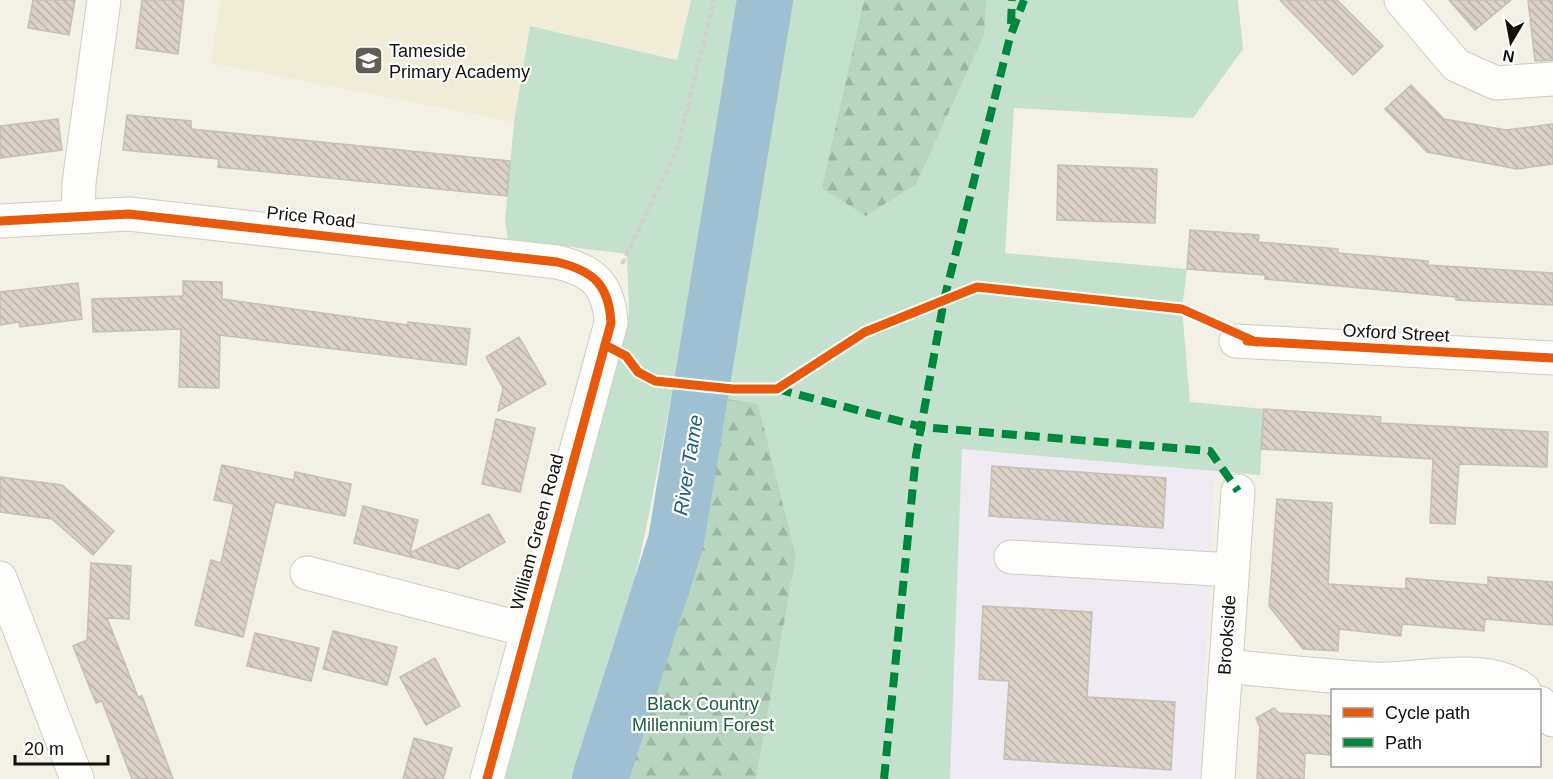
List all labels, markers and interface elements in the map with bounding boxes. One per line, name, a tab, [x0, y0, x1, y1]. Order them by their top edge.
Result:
north arrow	[1481, 12, 1541, 72]
place label: Tameside Primary Academy	[389, 41, 530, 82]
school or university icon: Tameside Primary Academy	[352, 45, 384, 77]
text: N	[1501, 47, 1516, 66]
street label: Price Road	[266, 202, 356, 232]
street label: Oxford Street	[1342, 320, 1450, 346]
water label: River Tame	[669, 413, 707, 517]
street label: William Green Road	[506, 452, 568, 612]
street label: Brookside	[1214, 594, 1240, 676]
legend	[1331, 689, 1541, 767]
park label: Black Country Millennium Forest	[632, 694, 774, 735]
text: Cycle path	[1385, 703, 1470, 723]
scale bar	[15, 728, 108, 766]
text: Path	[1385, 733, 1422, 753]
text: 20 m	[24, 739, 64, 759]

